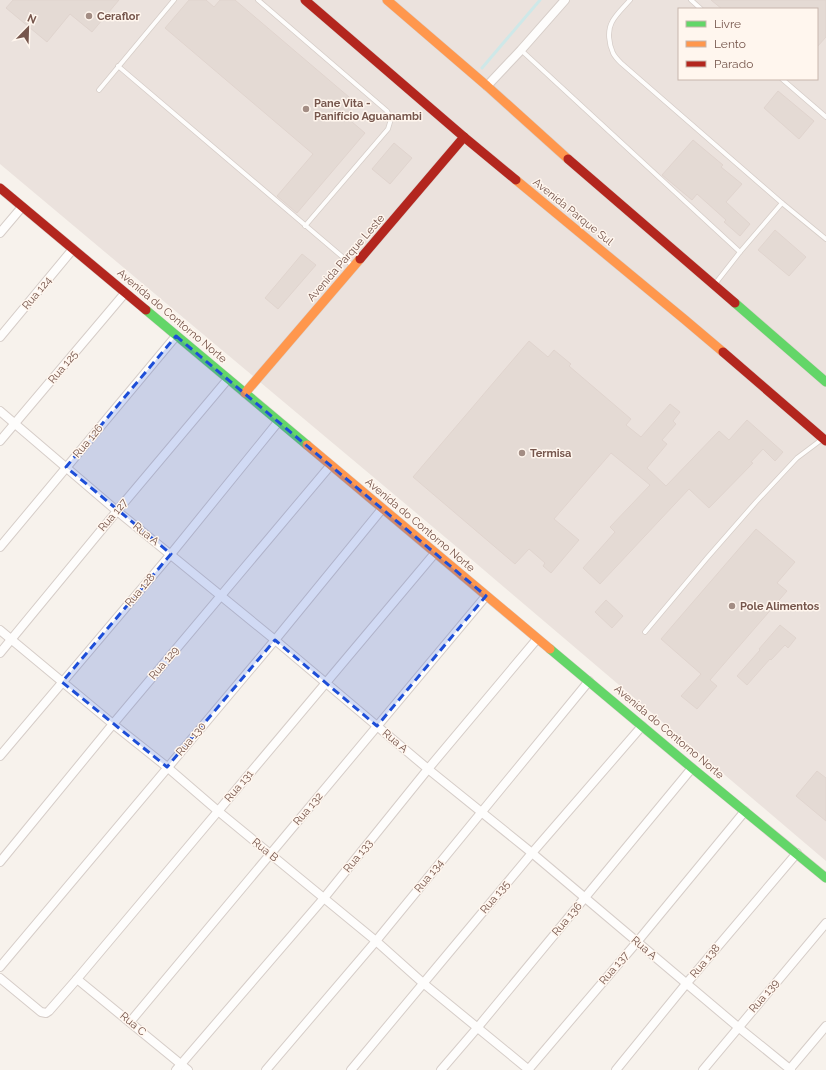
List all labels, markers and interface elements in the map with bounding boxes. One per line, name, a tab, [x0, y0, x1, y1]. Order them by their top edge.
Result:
north arrow	[8, 8, 48, 48]
legend	[678, 8, 818, 80]
place label: Ceraflor	[97, 10, 141, 23]
marker: Ceraflor	[84, 11, 94, 21]
text: N	[25, 12, 38, 27]
text: Livre	[714, 17, 741, 31]
text: Lento	[714, 37, 746, 51]
text: Parado	[714, 57, 753, 71]
place label: Pane Vita - Panifício Aguanambi	[314, 97, 422, 123]
marker: Pane Vita - Panifício Aguanambi	[301, 104, 311, 114]
street label: Avenida Parque Sul	[530, 176, 616, 248]
street label: Avenida Parque Leste	[305, 212, 388, 304]
street label: Avenida do Contorno Norte	[115, 266, 230, 366]
street label: Rua 124	[20, 274, 54, 312]
street label: Rua 125	[46, 348, 80, 386]
street label: Rua 126	[70, 421, 106, 460]
place label: Termisa	[530, 447, 571, 460]
marker: Termisa	[517, 448, 527, 458]
street label: Avenida do Contorno Norte	[363, 475, 478, 575]
street label: Rua 127	[96, 496, 131, 534]
street label: Rua A	[130, 520, 162, 549]
street label: Rua 128	[122, 571, 158, 609]
place label: Pole Alimentos	[740, 600, 820, 613]
marker: Pole Alimentos	[727, 601, 737, 611]
street label: Rua 129	[146, 644, 182, 682]
street label: Avenida do Contorno Norte	[612, 682, 727, 782]
street label: Rua 130	[173, 719, 209, 758]
street label: Rua A	[380, 727, 411, 756]
street label: Rua 131	[222, 767, 256, 805]
street label: Rua 132	[291, 790, 326, 828]
street label: Rua B	[249, 836, 281, 864]
street label: Rua 133	[341, 837, 375, 875]
street label: Rua 134	[412, 857, 446, 895]
street label: Rua 135	[477, 878, 513, 916]
street label: Rua 136	[549, 899, 585, 938]
street label: Rua A	[629, 934, 660, 963]
street label: Rua 138	[687, 942, 723, 980]
street label: Rua 137	[597, 949, 632, 987]
street label: Rua 139	[746, 977, 782, 1015]
street label: Rua C	[117, 1009, 149, 1039]

